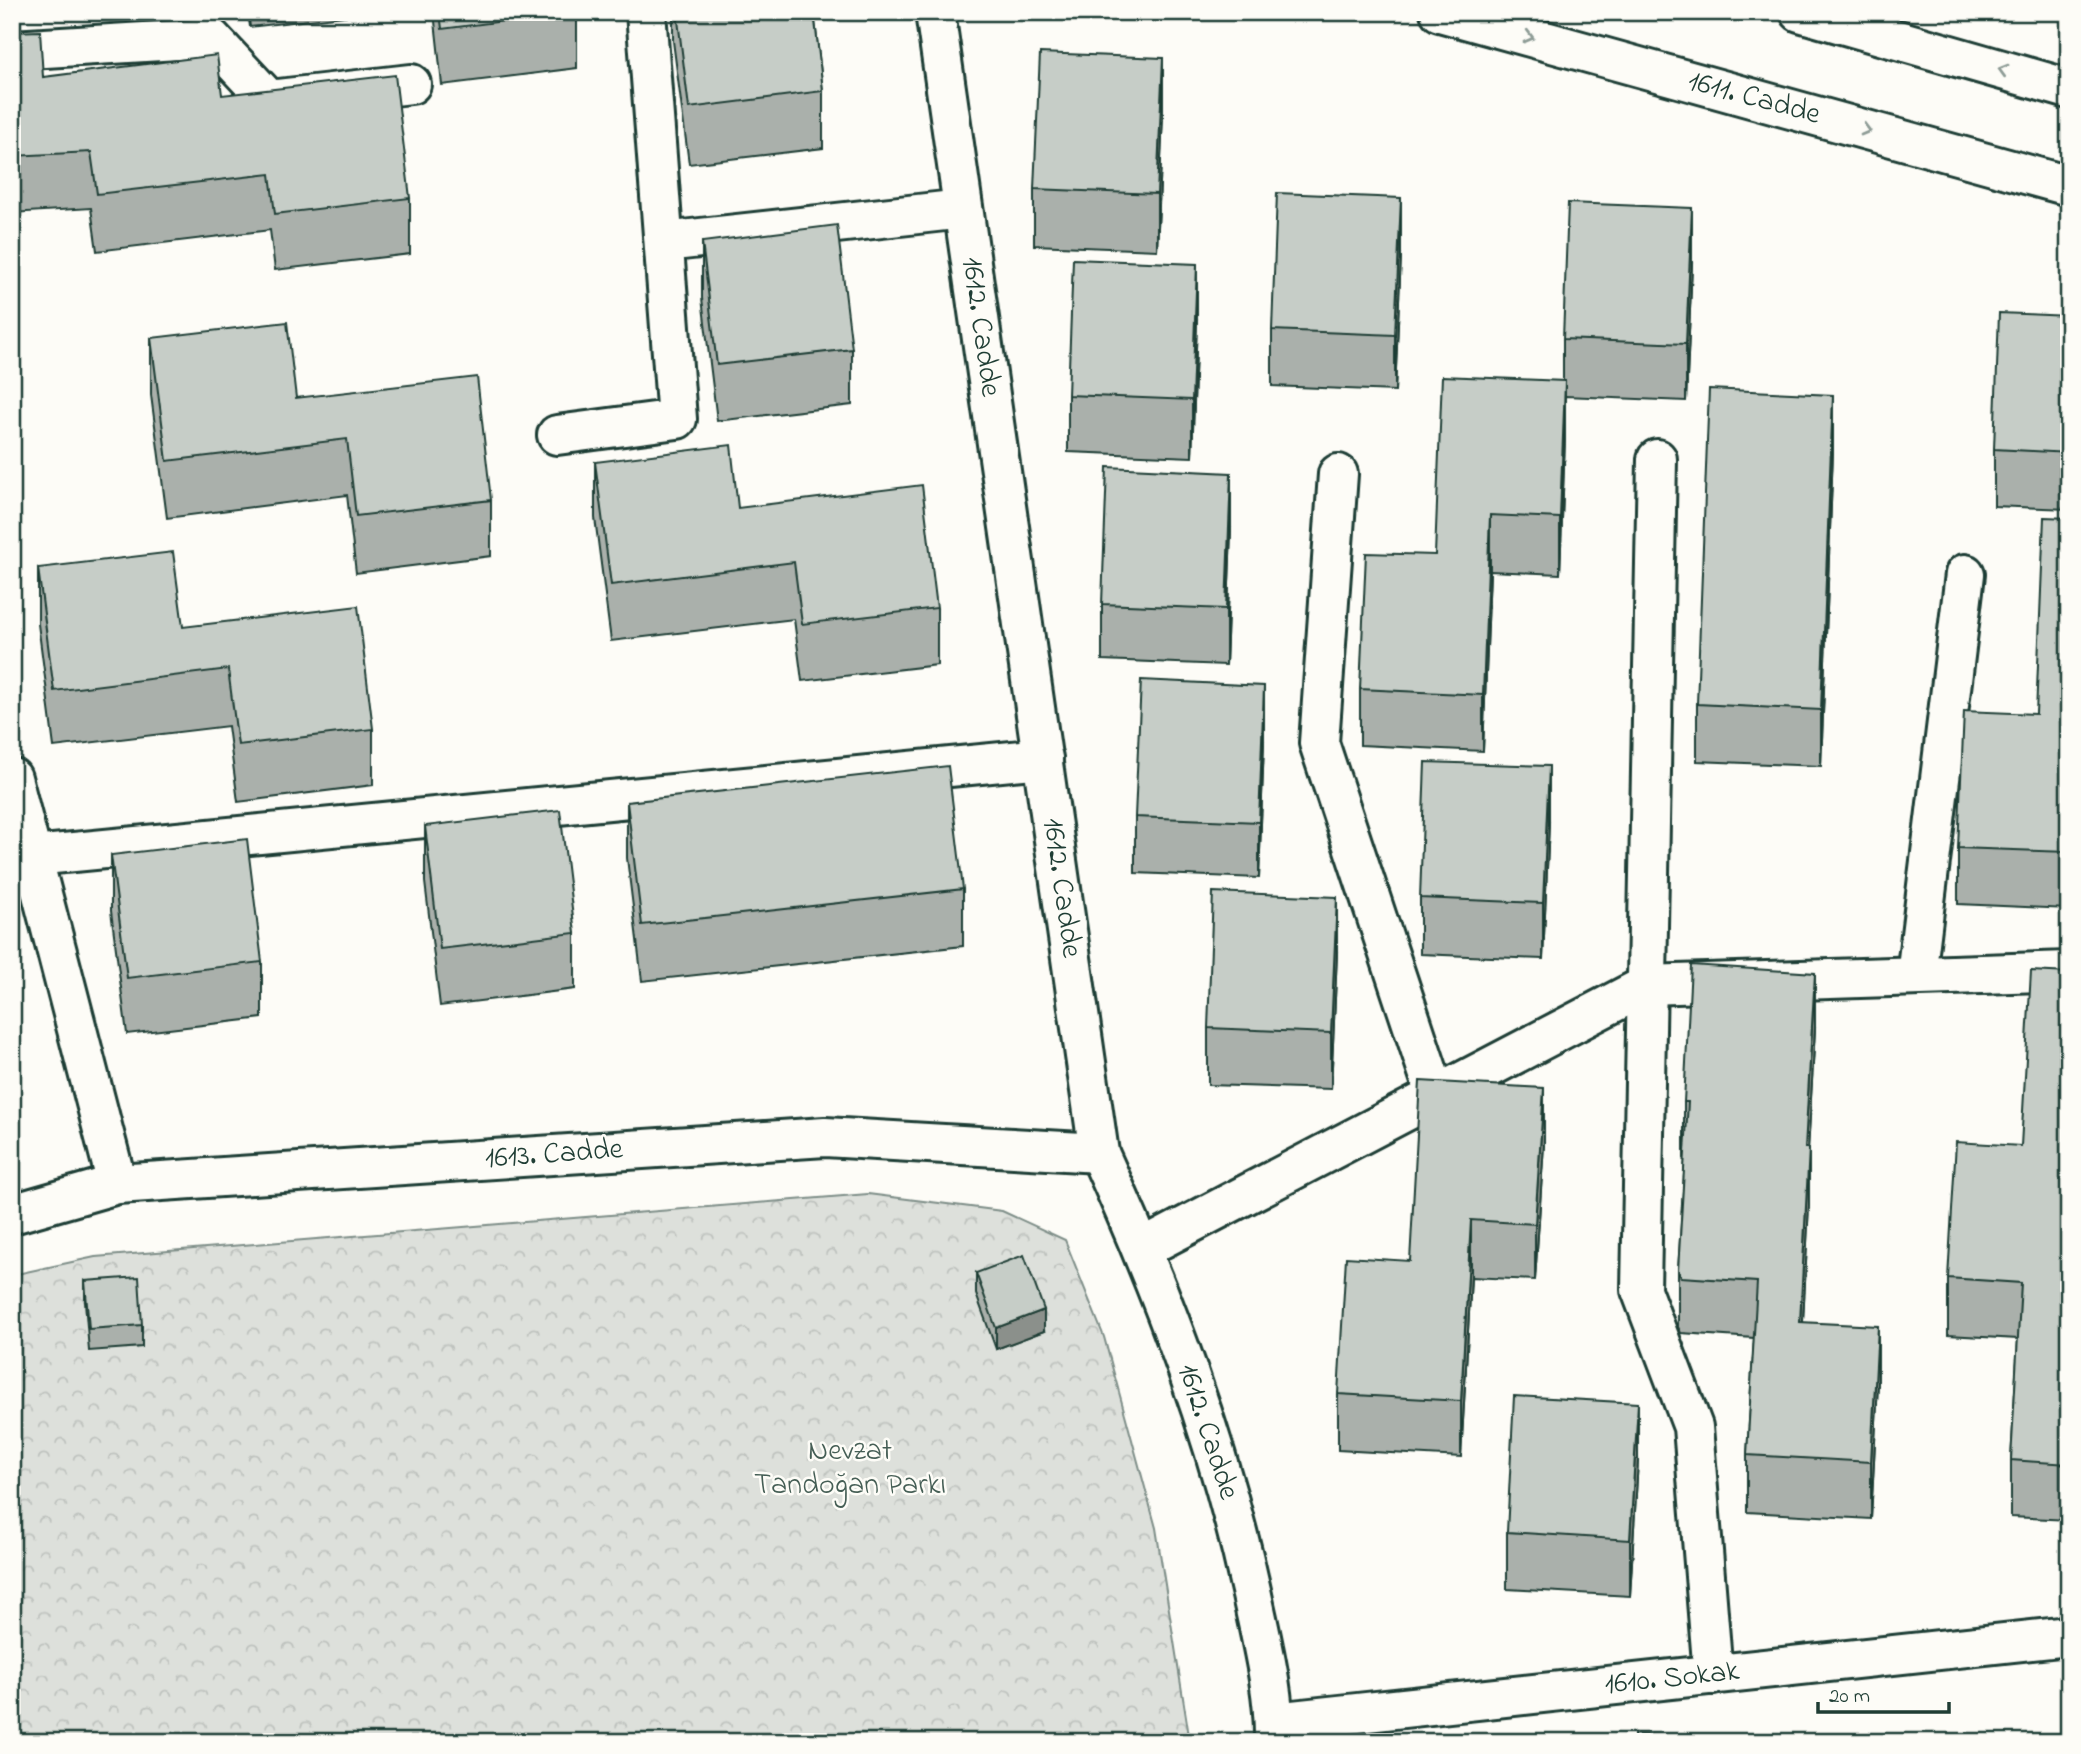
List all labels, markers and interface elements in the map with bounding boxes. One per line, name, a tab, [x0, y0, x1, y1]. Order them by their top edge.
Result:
one-way arrow	[1523, 29, 1535, 43]
street label: 1611. Cadde	[1683, 60, 1826, 138]
one-way arrow	[1997, 64, 2009, 78]
one-way arrow	[1860, 122, 1872, 136]
street label: 1612. Cadde	[948, 254, 1012, 400]
street label: 1612. Cadde	[1029, 815, 1093, 961]
street label: 1613. Cadde	[484, 1128, 625, 1182]
street label: 1612. Cadde	[1164, 1358, 1250, 1506]
park label: Nevzat Tandoğan Parkı	[754, 1430, 946, 1508]
street label: 1610. Sokak	[1602, 1650, 1742, 1708]
scale bar	[1818, 1670, 1950, 1714]
text: 20 m	[1829, 1682, 1870, 1712]

